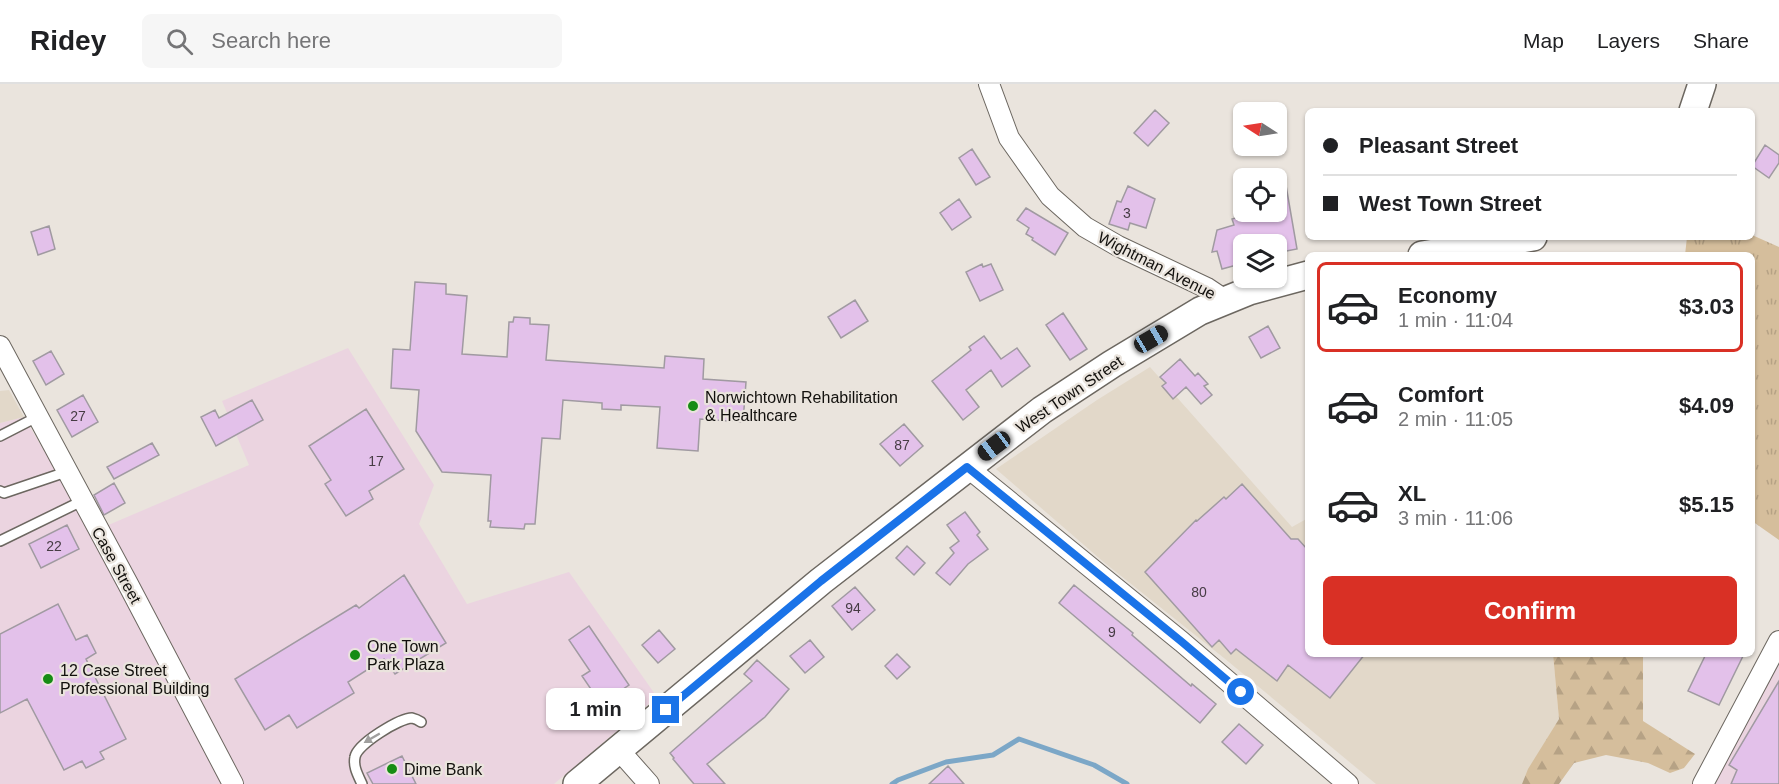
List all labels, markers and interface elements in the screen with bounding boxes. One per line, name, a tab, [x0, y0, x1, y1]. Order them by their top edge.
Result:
search box	[142, 14, 562, 68]
text: Ridey	[30, 25, 106, 56]
icon: search	[163, 25, 196, 58]
text: Search here	[211, 28, 331, 53]
text: Map	[1523, 29, 1564, 52]
text: Layers	[1597, 29, 1660, 52]
text: Share	[1693, 29, 1749, 52]
north arrow	[1233, 102, 1287, 156]
map controls	[1233, 102, 1287, 288]
text: Pleasant Street	[1359, 133, 1518, 158]
button: locate	[1233, 168, 1287, 222]
text: West Town Street	[1359, 191, 1542, 216]
house number: 3	[1123, 205, 1131, 221]
street label: Wightman Avenue	[1095, 228, 1218, 302]
button: layers	[1233, 234, 1287, 288]
icon: car	[1326, 280, 1380, 334]
text: Economy	[1398, 283, 1497, 308]
text: $3.03	[1679, 294, 1734, 319]
text: 1 min · 11:04	[1398, 309, 1513, 331]
car	[1131, 322, 1171, 356]
street label: West Town Street	[1013, 352, 1126, 436]
icon: car	[1326, 379, 1380, 433]
text: Comfort	[1398, 382, 1484, 407]
place label: Norwichtown Rehabilitation & Healthcare	[705, 389, 898, 424]
text: $4.09	[1679, 393, 1734, 418]
marker: Norwichtown Rehabilitation & Healthcare	[686, 399, 700, 413]
house number: 27	[70, 408, 86, 424]
text: 2 min · 11:05	[1398, 408, 1513, 430]
car	[974, 428, 1014, 464]
house number: 87	[894, 437, 910, 453]
house number: 17	[368, 453, 384, 469]
icon: car	[1326, 478, 1380, 532]
text: XL	[1398, 481, 1426, 506]
text: $5.15	[1679, 492, 1734, 517]
text: 3 min · 11:06	[1398, 507, 1513, 529]
street label: Case Street	[89, 524, 145, 607]
house number: 22	[46, 538, 62, 554]
button: Confirm	[1323, 576, 1737, 645]
house number: 80	[1191, 584, 1207, 600]
house number: 94	[845, 600, 861, 616]
house number: 9	[1108, 624, 1116, 640]
place label: One Town Park Plaza	[367, 638, 444, 673]
marker: One Town Park Plaza	[348, 648, 362, 662]
place label: 12 Case Street Professional Building	[60, 662, 209, 697]
marker: 12 Case Street Professional Building	[41, 672, 55, 686]
route start	[1227, 678, 1254, 705]
callout: 1 min	[546, 689, 645, 731]
route end	[652, 696, 679, 723]
text: 1 min	[569, 698, 622, 720]
one-way arrow	[364, 733, 380, 744]
place label: Dime Bank	[404, 761, 483, 778]
marker: Dime Bank	[385, 762, 399, 776]

